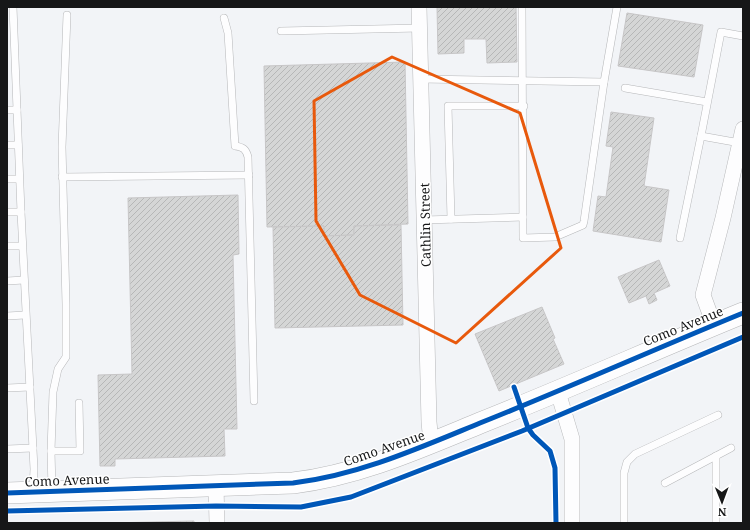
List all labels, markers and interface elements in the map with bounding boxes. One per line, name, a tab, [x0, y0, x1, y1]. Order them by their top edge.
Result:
street label: Cathlin Street	[415, 182, 435, 267]
street label: Como Avenue	[640, 302, 726, 350]
street label: Como Avenue	[341, 426, 427, 470]
street label: Como Avenue	[24, 470, 110, 490]
north arrow	[702, 482, 742, 522]
text: N	[717, 505, 727, 520]

